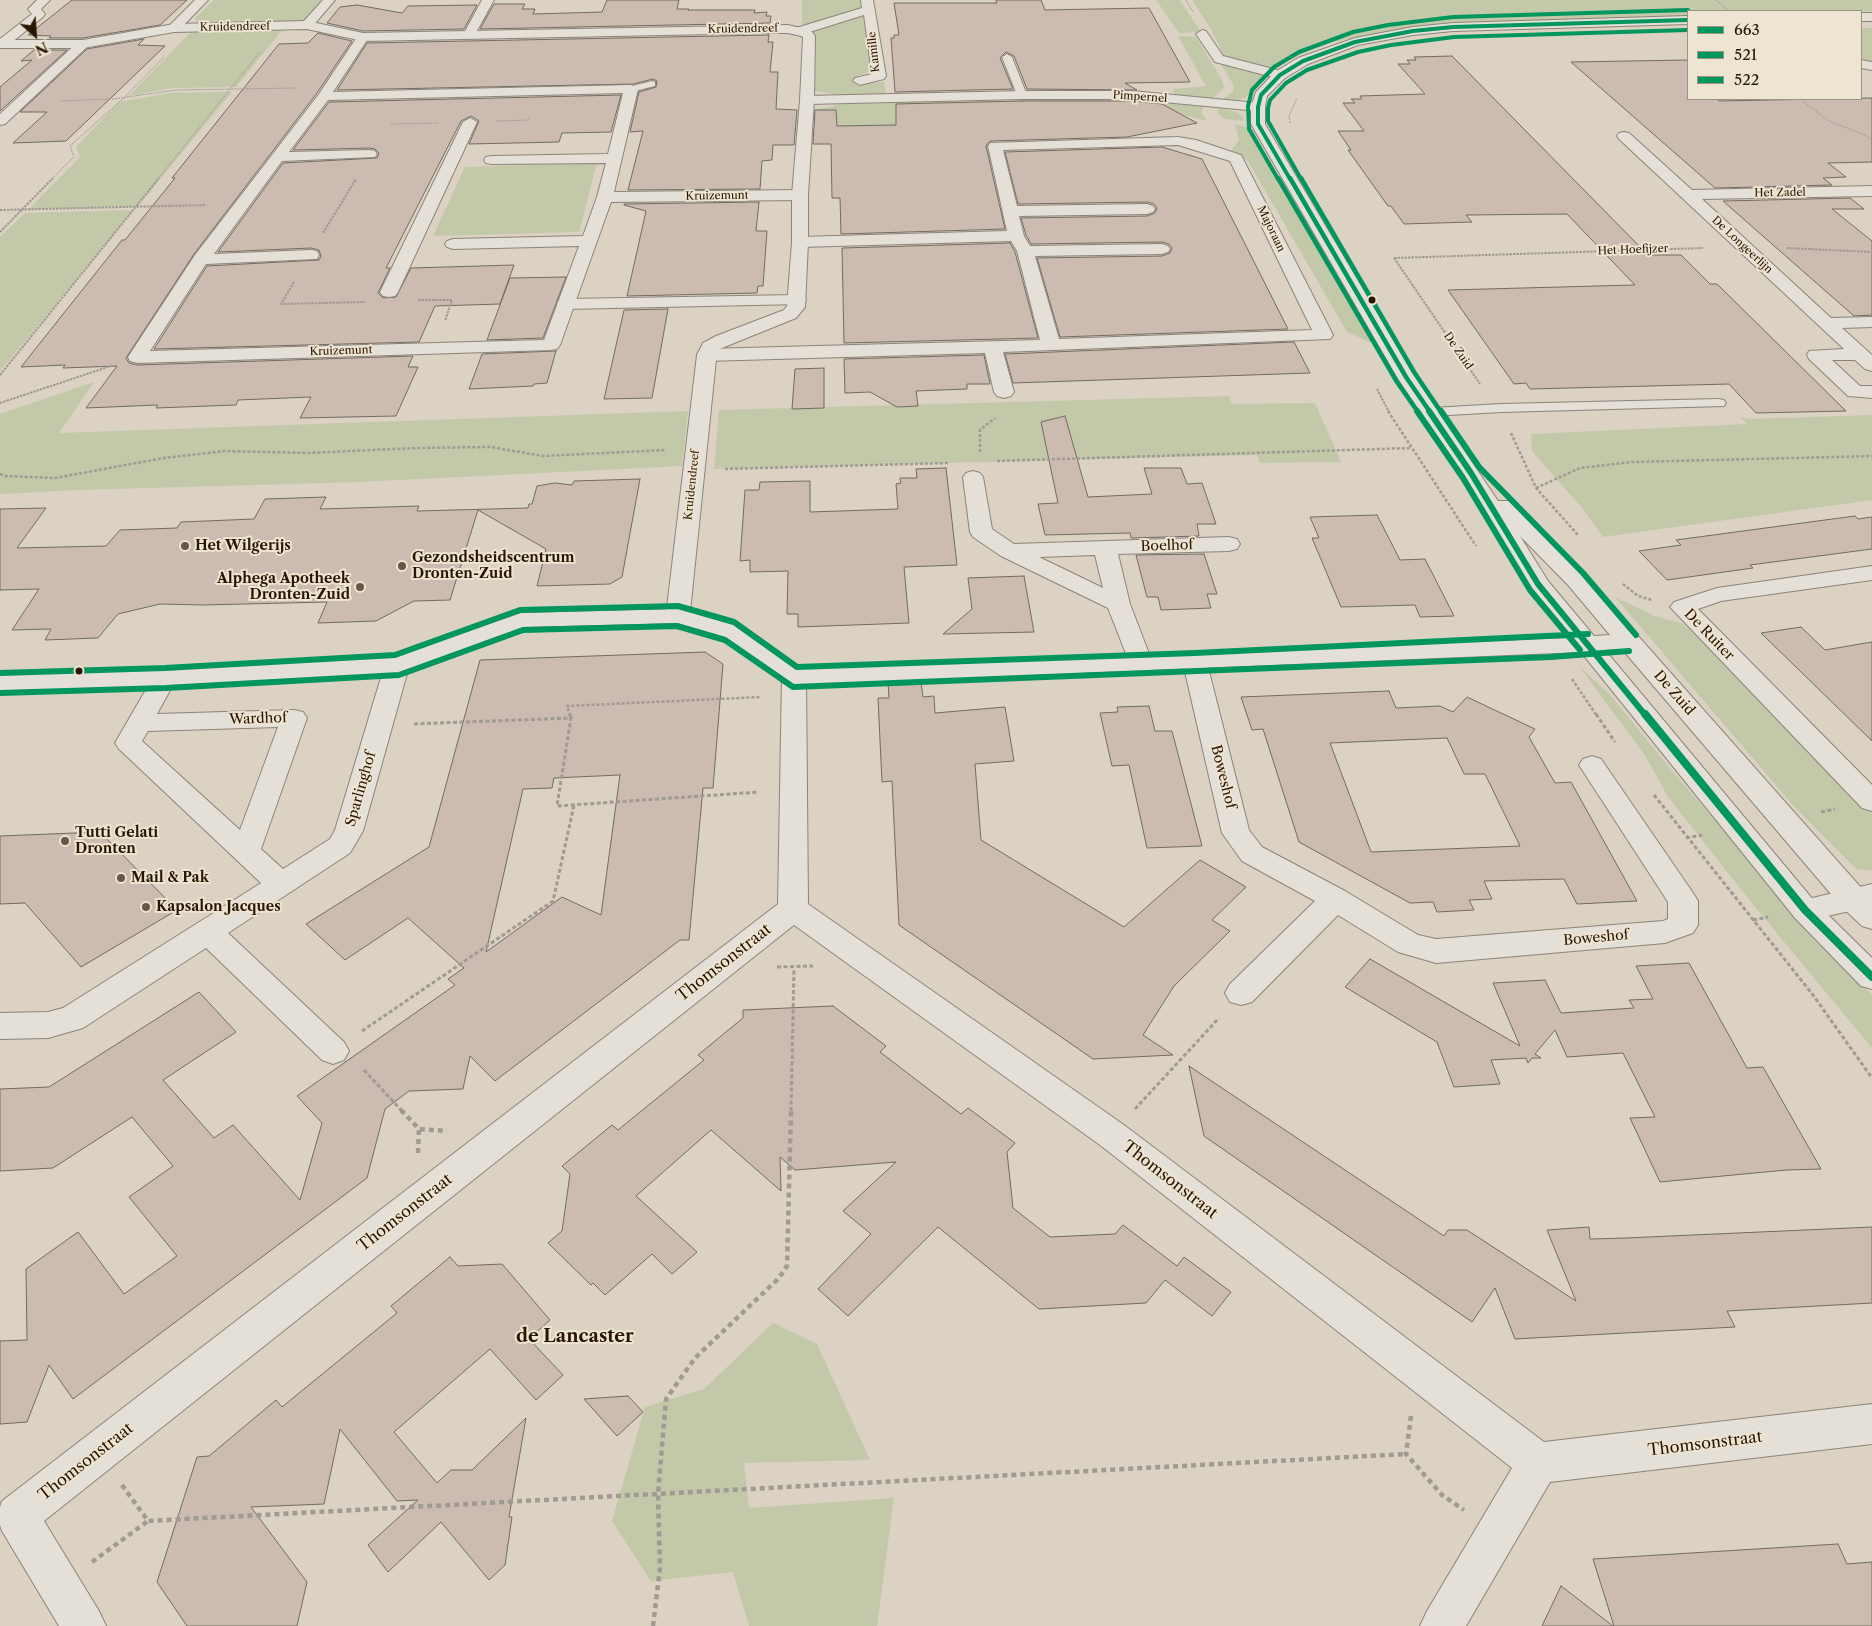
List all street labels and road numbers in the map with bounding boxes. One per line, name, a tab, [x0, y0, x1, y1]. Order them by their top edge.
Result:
street label: Kruidendreef	[200, 20, 270, 34]
street label: Kruidendreef	[708, 22, 778, 36]
street label: Kamille	[865, 31, 883, 73]
street label: Pimpernel	[1112, 89, 1168, 105]
street label: Het Zadel	[1754, 186, 1806, 200]
street label: Kruizemunt	[685, 189, 749, 203]
street label: Majoraan	[1254, 204, 1288, 254]
street label: De Longeerlijn	[1709, 214, 1775, 276]
street label: Het Hoefijzer	[1597, 242, 1669, 258]
street label: De Zuid	[1441, 330, 1475, 372]
street label: Kruizemunt	[309, 343, 373, 359]
street label: Kruidendreef	[682, 449, 702, 521]
street label: Boelhof	[1140, 537, 1194, 555]
street label: De Ruiter	[1680, 606, 1738, 664]
street label: De Zuid	[1650, 667, 1698, 719]
street label: Wardhof	[229, 710, 287, 728]
street label: Boweshof	[1207, 743, 1239, 811]
street label: Sparlinghof	[342, 750, 380, 828]
street label: Thomsonstraat	[673, 920, 775, 1006]
street label: Boweshof	[1563, 927, 1629, 949]
street label: Thomsonstraat	[1119, 1137, 1221, 1223]
street label: Thomsonstraat	[354, 1170, 456, 1256]
street label: Thomsonstraat	[35, 1419, 137, 1505]
street label: Thomsonstraat	[1647, 1427, 1763, 1461]

